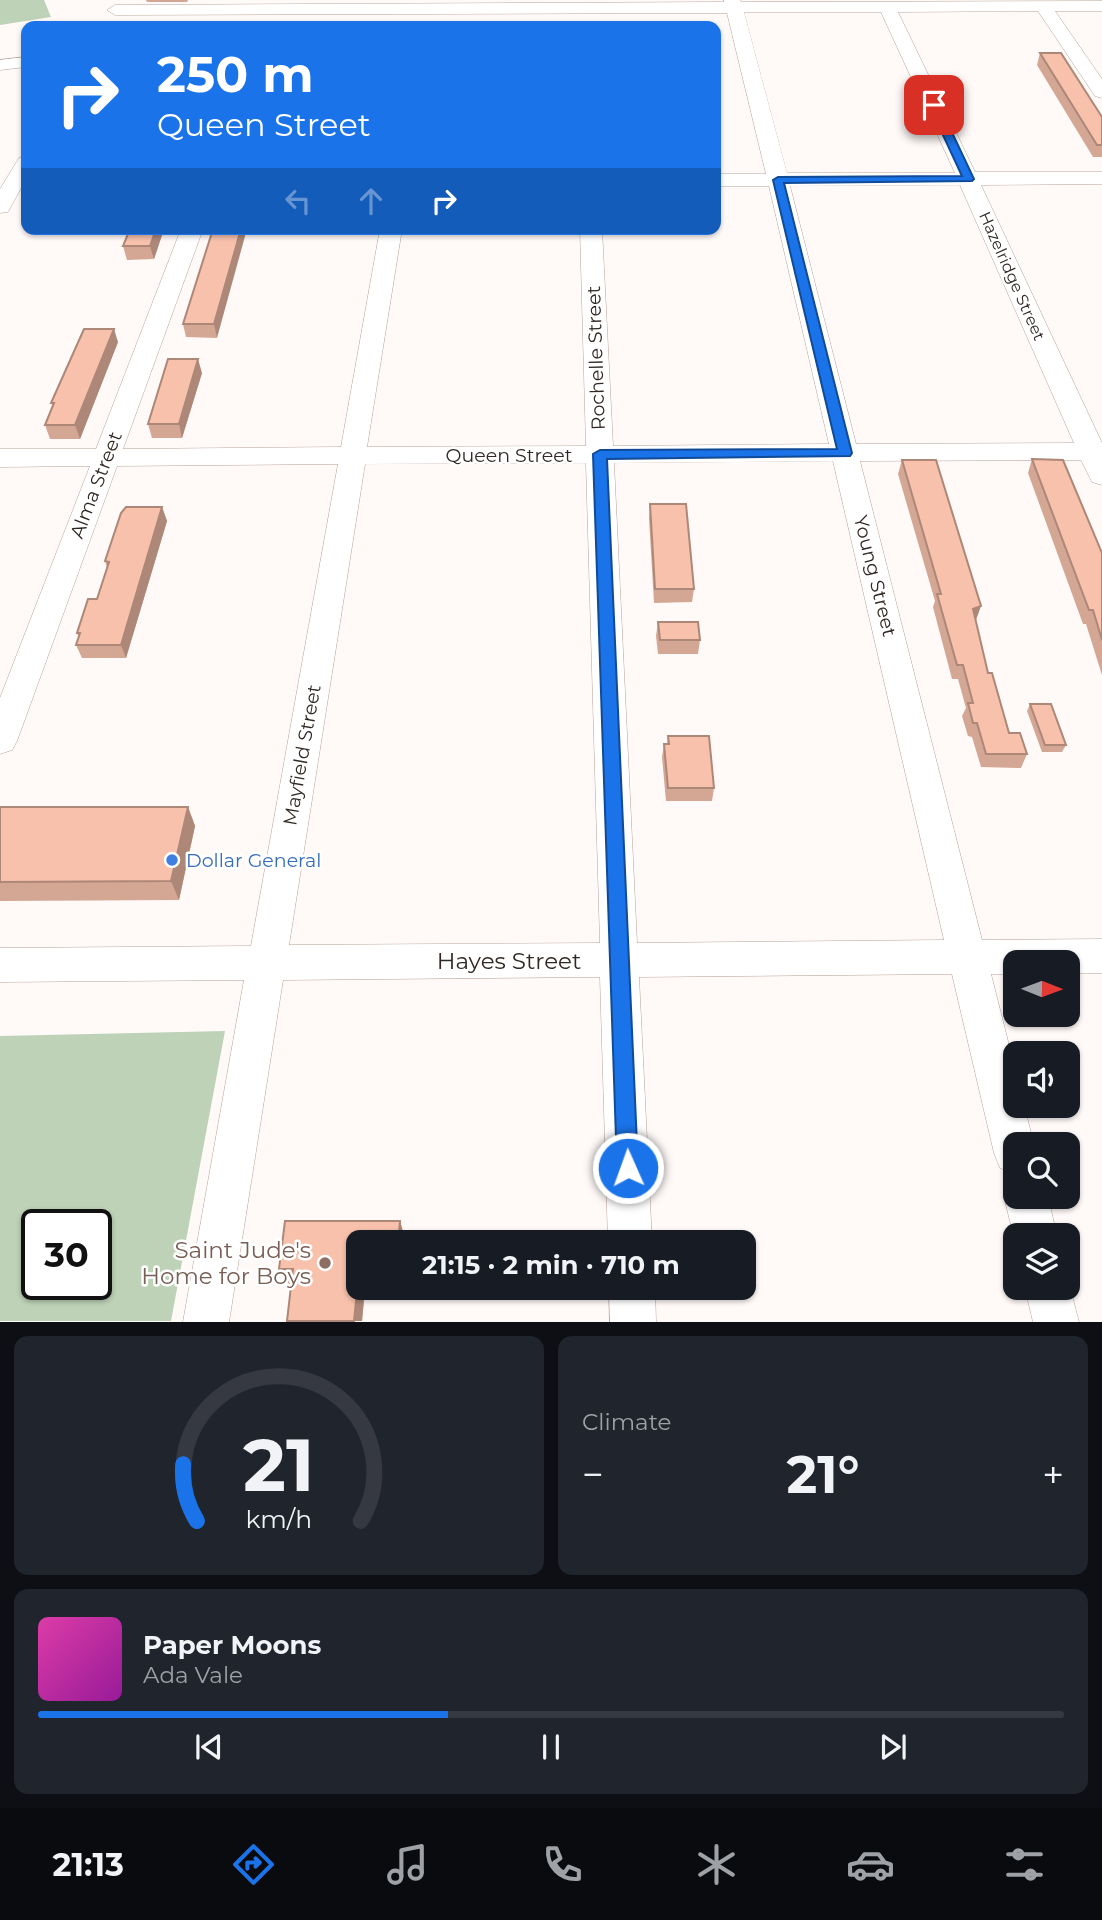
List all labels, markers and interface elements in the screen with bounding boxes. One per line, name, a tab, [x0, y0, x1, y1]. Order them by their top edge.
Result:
text: 250 m	[157, 45, 314, 104]
icon: right	[42, 49, 133, 140]
pin	[904, 75, 964, 135]
icon: arrive	[915, 86, 953, 124]
text: Queen Street	[157, 105, 371, 144]
icon: left	[279, 182, 317, 220]
icon: ahead	[352, 182, 390, 220]
icon: right	[425, 182, 463, 220]
street label: Hazelridge Street	[975, 209, 1049, 344]
street label: Rochelle Street	[582, 285, 610, 431]
street label: Alma Street	[65, 428, 127, 542]
street label: Queen Street	[446, 444, 573, 467]
street label: Young Street	[849, 513, 901, 639]
street label: Mayfield Street	[278, 682, 326, 827]
place label: Dollar General	[186, 849, 321, 872]
marker: Dollar General	[164, 852, 180, 868]
street label: Hayes Street	[437, 947, 581, 975]
north arrow	[1003, 950, 1080, 1027]
map controls	[1003, 950, 1080, 1300]
button: sound	[1003, 1041, 1080, 1118]
position arrow	[591, 1131, 665, 1205]
button: search	[1003, 1132, 1080, 1209]
speed limit sign: 30	[21, 1209, 112, 1300]
button: layers	[1003, 1223, 1080, 1300]
place label: Saint Jude's Home for Boys	[141, 1236, 311, 1290]
text: 21:15 · 2 min · 710 m	[422, 1249, 680, 1281]
marker: Saint Jude's Home for Boys	[317, 1255, 333, 1271]
text: Climate	[582, 1408, 671, 1436]
text: 21	[243, 1422, 315, 1510]
text: 21°	[787, 1443, 859, 1506]
text: −	[582, 1451, 604, 1498]
text: +	[1042, 1451, 1064, 1498]
text: km/h	[246, 1504, 312, 1534]
text: Paper Moons	[143, 1629, 321, 1661]
text: Ada Vale	[143, 1661, 243, 1689]
icon: previous	[190, 1728, 228, 1766]
icon: pause	[532, 1728, 570, 1766]
icon: next	[874, 1728, 912, 1766]
icon: directions	[229, 1840, 278, 1889]
icon: music	[383, 1840, 432, 1889]
icon: phone	[538, 1840, 587, 1889]
icon: climate	[692, 1840, 741, 1889]
icon: car	[846, 1840, 895, 1889]
icon: filters	[1000, 1840, 1049, 1889]
text: 21:13	[53, 1845, 124, 1884]

